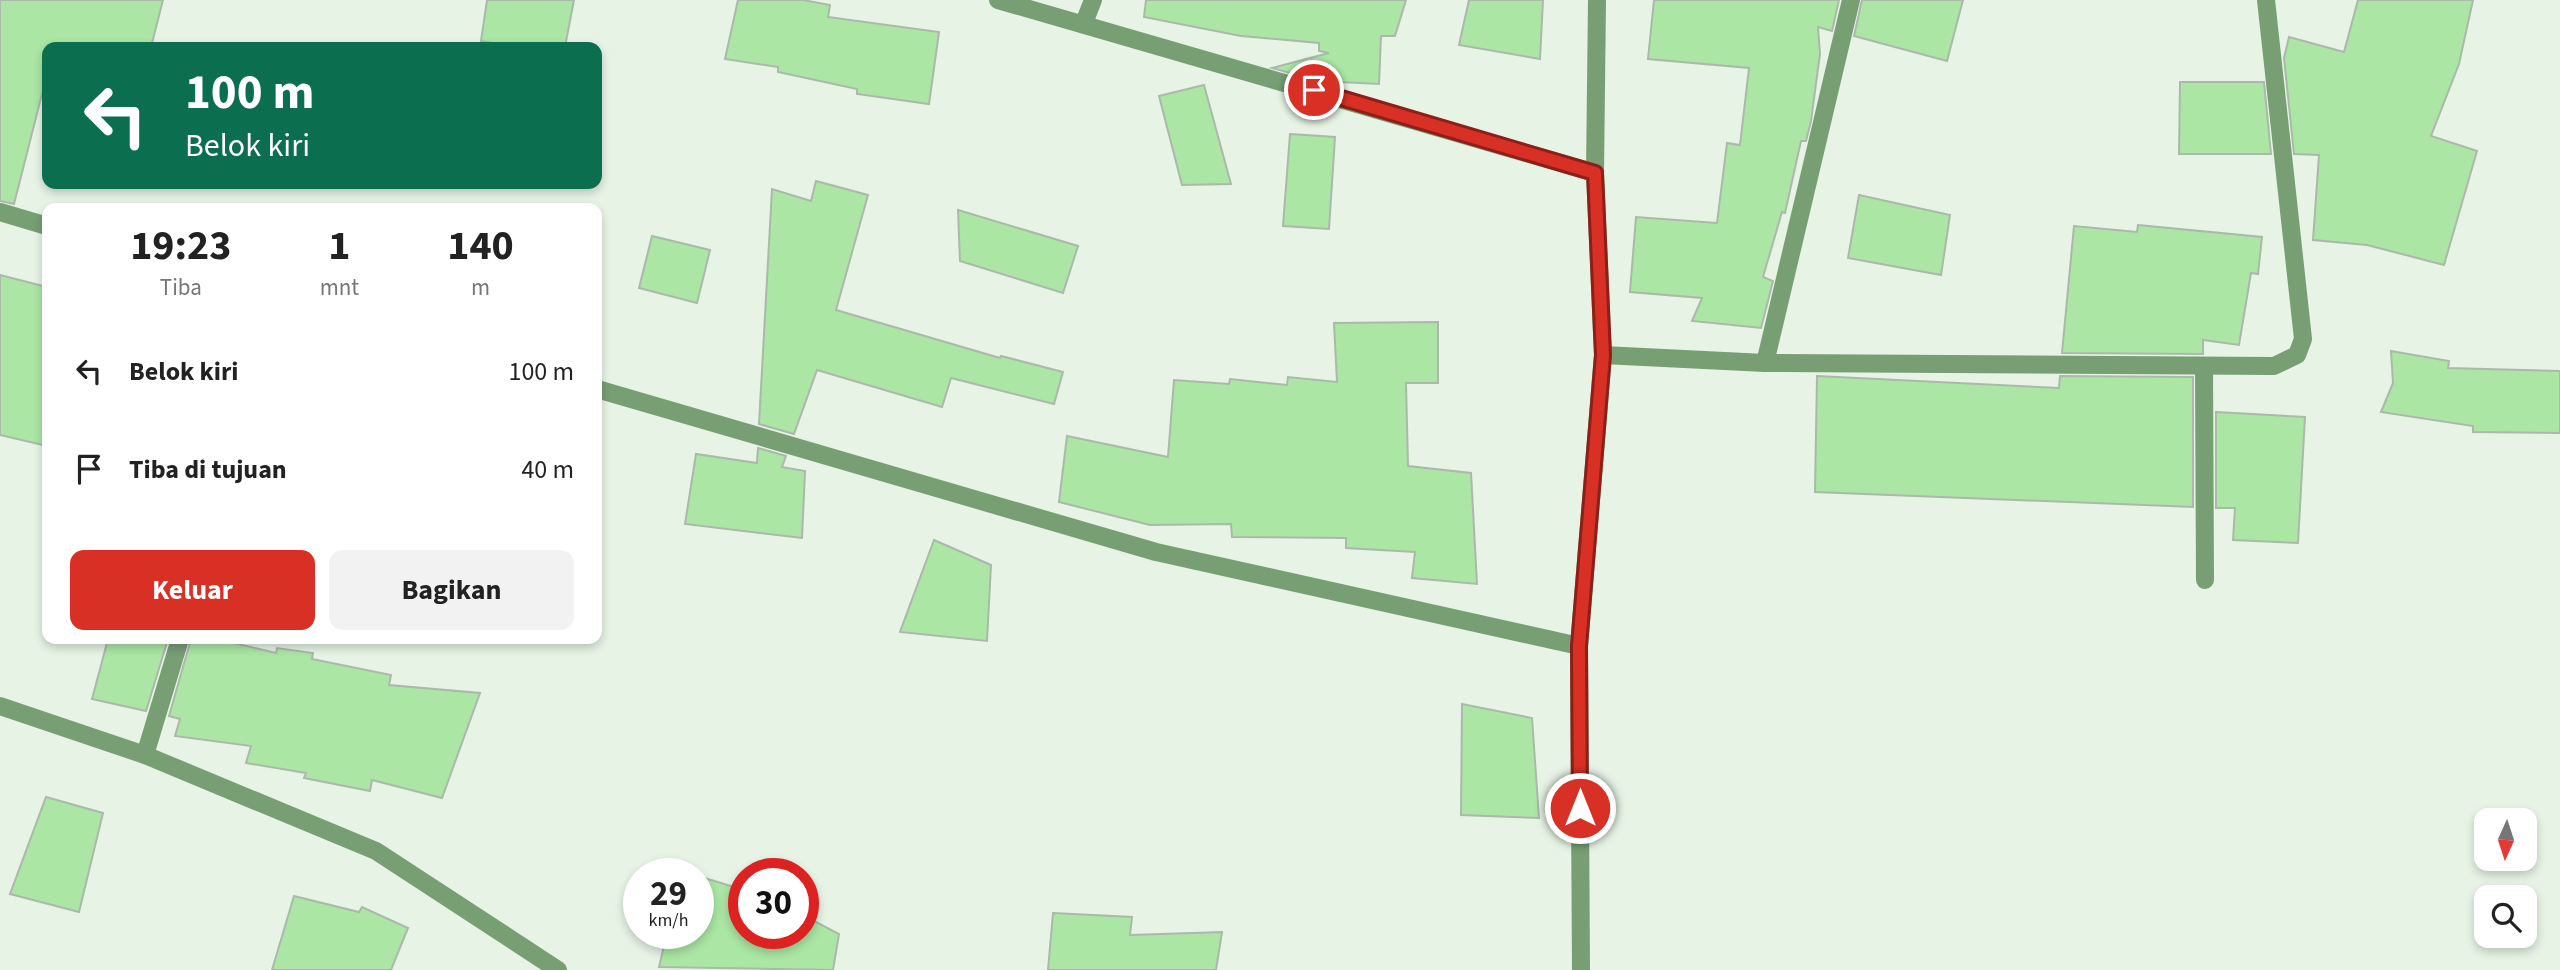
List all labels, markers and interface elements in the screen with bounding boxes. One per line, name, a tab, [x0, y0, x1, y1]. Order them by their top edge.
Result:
text: 100 m	[185, 58, 314, 128]
pin	[1284, 60, 1344, 120]
icon: left	[70, 70, 161, 161]
icon: arrive	[1295, 71, 1333, 109]
text: Belok kiri	[185, 123, 310, 169]
text: 19:23	[130, 216, 231, 276]
text: 1	[328, 216, 350, 276]
text: 140	[447, 216, 514, 276]
text: Tiba	[160, 271, 202, 304]
text: mnt	[320, 271, 359, 304]
text: m	[471, 271, 490, 304]
icon: left	[70, 352, 108, 390]
text: Belok kiri	[129, 353, 238, 390]
text: 100 m	[508, 353, 574, 390]
icon: arrive	[70, 450, 108, 488]
text: Tiba di tujuan	[129, 451, 287, 488]
text: 40 m	[521, 451, 574, 488]
button: Keluar	[70, 550, 315, 630]
button: Bagikan	[329, 550, 574, 630]
position arrow	[1543, 771, 1617, 845]
north arrow	[2474, 808, 2538, 872]
map controls	[2474, 808, 2537, 948]
speed limit sign: 30	[728, 858, 819, 949]
text: 29	[650, 869, 687, 919]
button: search	[2474, 885, 2537, 948]
text: km/h	[649, 908, 688, 933]

